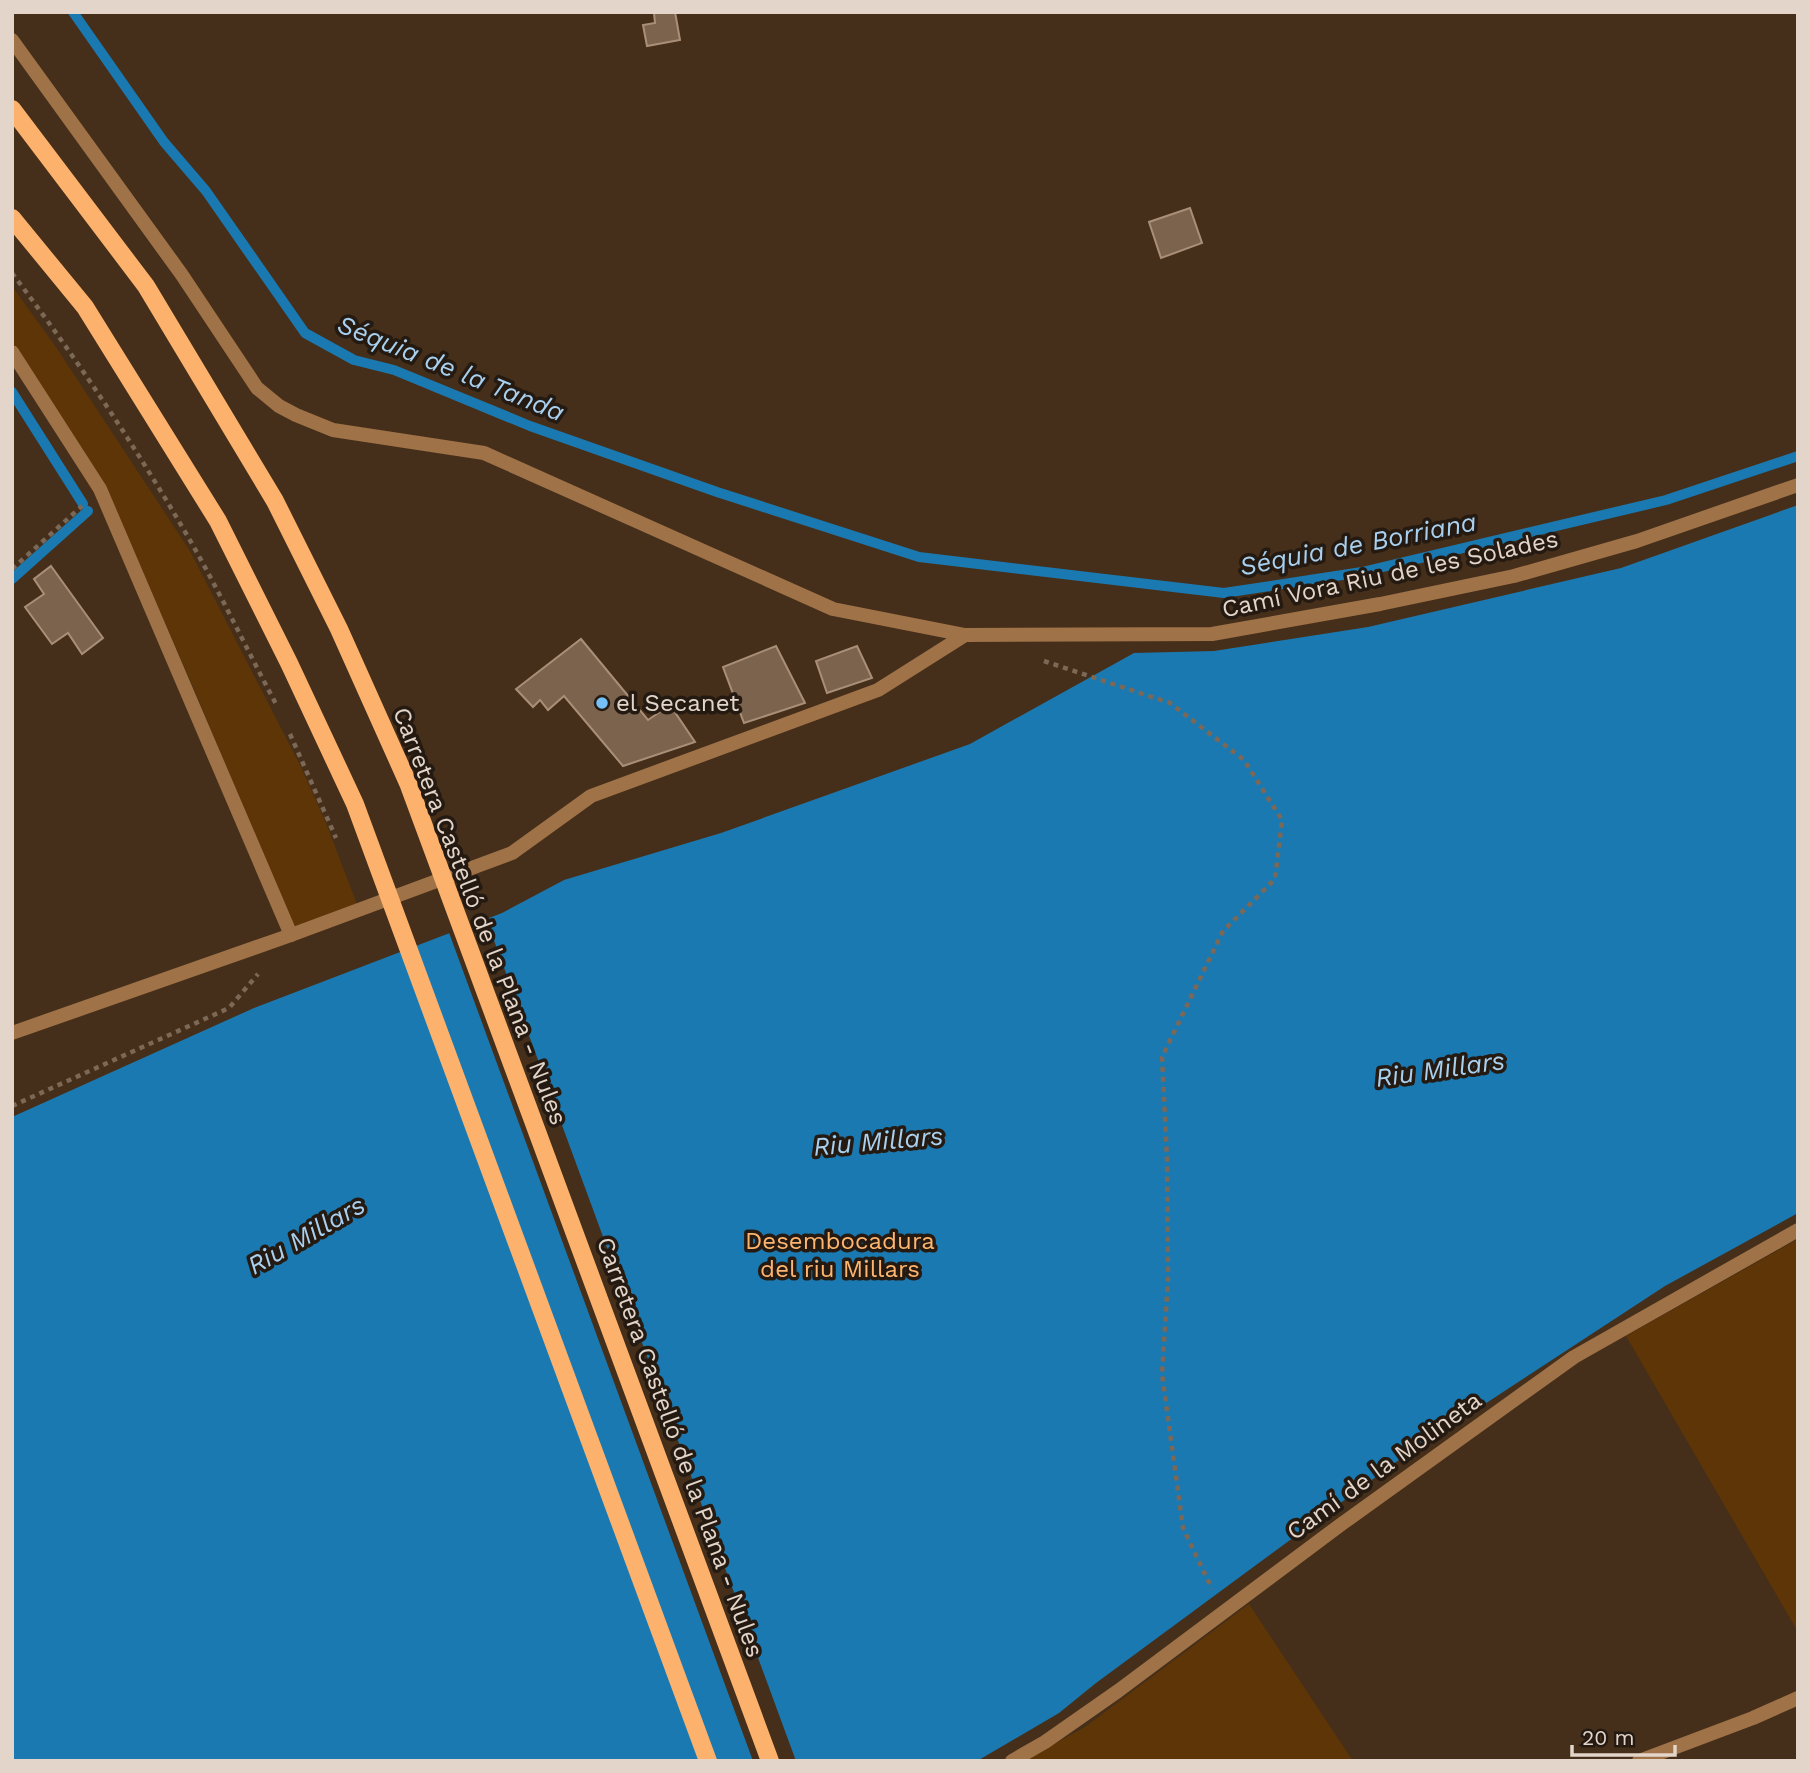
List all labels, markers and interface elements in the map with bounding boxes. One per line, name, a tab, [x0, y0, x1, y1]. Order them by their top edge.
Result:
water label: Séquia de la Tanda	[333, 309, 569, 427]
water label: Séquia de Borriana	[1237, 506, 1479, 582]
street label: Camí Vora Riu de les Solades	[1219, 525, 1561, 623]
place label: el Secanet	[616, 689, 739, 717]
marker: el Secanet	[594, 695, 610, 711]
street label: Carretera Castelló de la Plana - Nules	[387, 703, 573, 1129]
water label: Riu Millars	[1373, 1045, 1507, 1093]
water label: Riu Millars	[812, 1120, 944, 1162]
water label: Riu Millars	[242, 1189, 370, 1281]
park label: Desembocadura del riu Millars	[745, 1227, 935, 1283]
street label: Carretera Castelló de la Plana - Nules	[591, 1233, 769, 1661]
street label: Camí de la Molineta	[1281, 1386, 1487, 1546]
scale bar	[1572, 1714, 1675, 1758]
text: 20 m	[1582, 1725, 1634, 1750]

